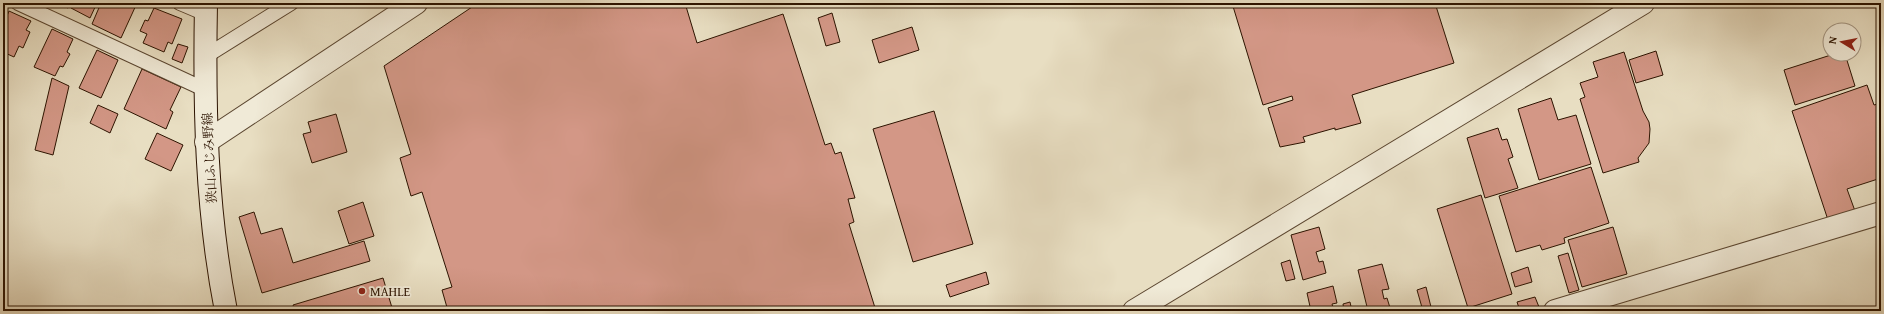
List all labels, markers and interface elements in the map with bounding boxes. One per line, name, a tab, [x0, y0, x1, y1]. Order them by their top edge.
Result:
north arrow	[1822, 22, 1862, 62]
text: N	[1824, 35, 1841, 45]
street label: 狭山ふじみ野線	[198, 112, 221, 204]
place label: MAHLE	[370, 282, 411, 301]
marker: MAHLE	[357, 286, 367, 296]

